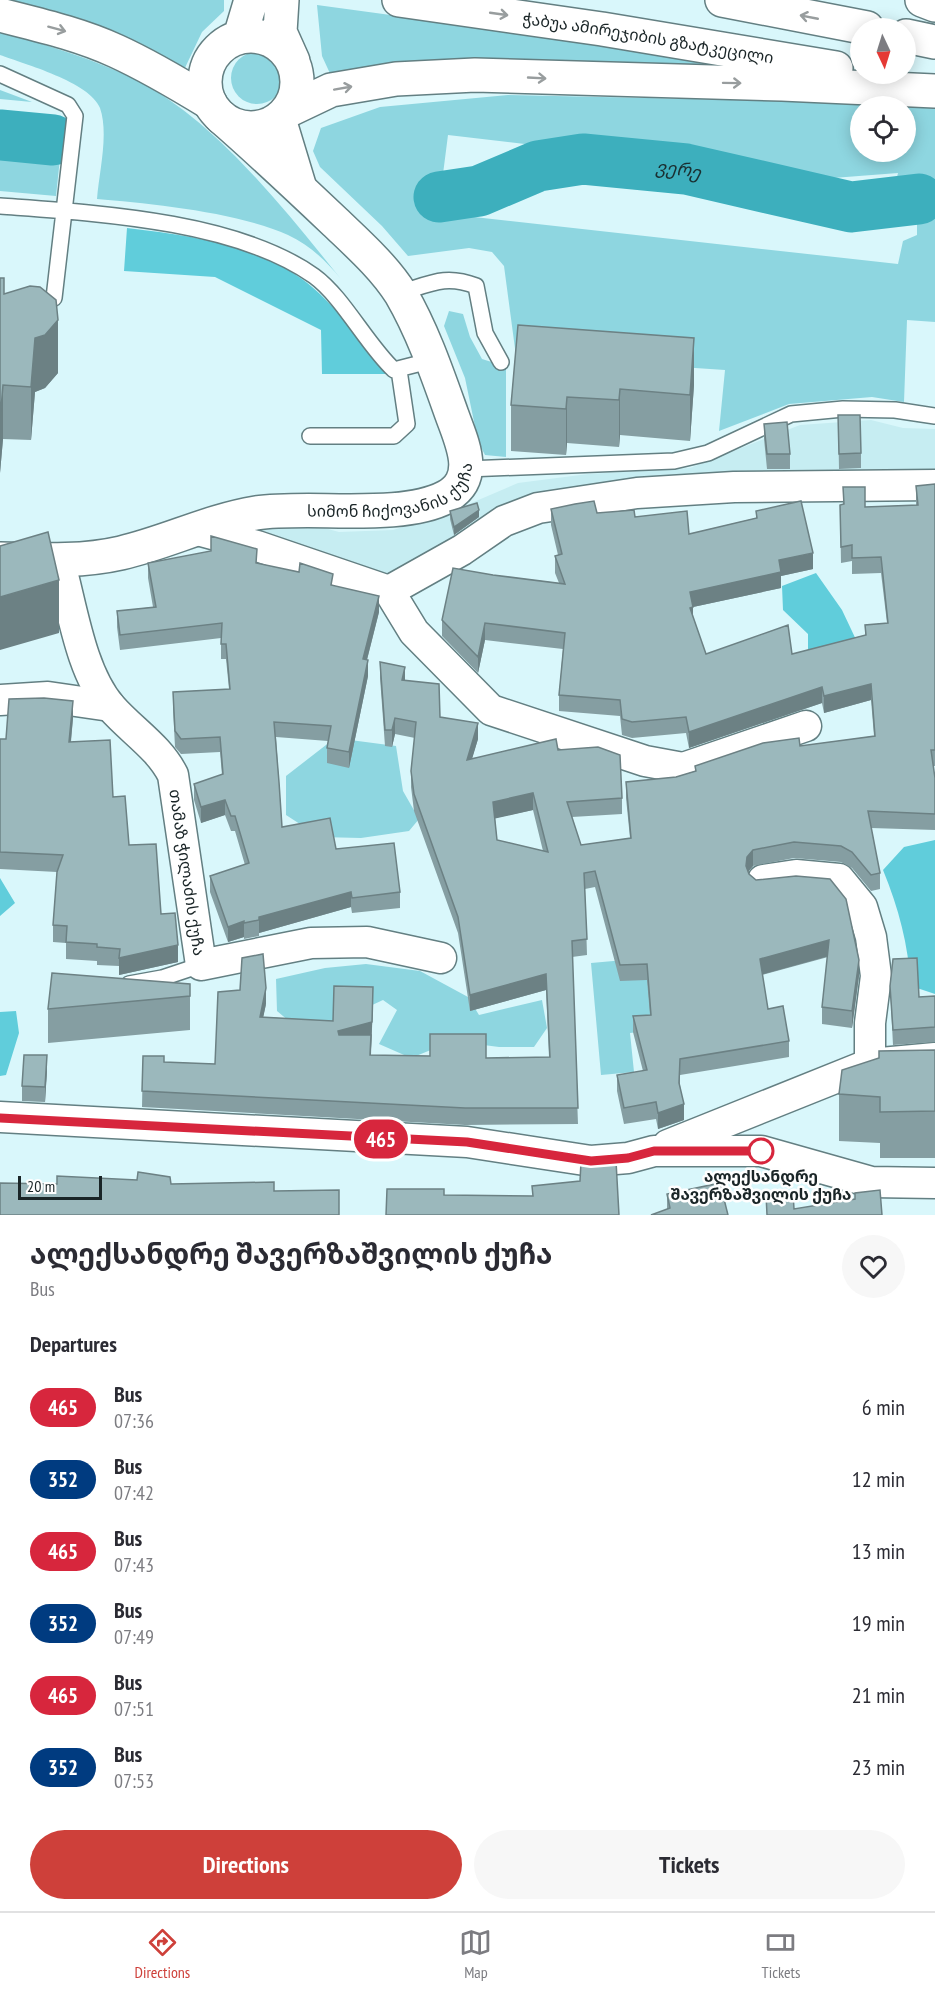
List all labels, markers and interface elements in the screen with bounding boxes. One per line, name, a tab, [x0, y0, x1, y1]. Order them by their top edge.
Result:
street label: ჭაბუა ამირეჯიბის გზატკეცილი	[521, 8, 775, 67]
one-way arrow	[489, 9, 508, 20]
one-way arrow	[800, 11, 820, 22]
north arrow	[850, 18, 916, 84]
map controls	[850, 18, 916, 162]
one-way arrow	[47, 24, 66, 36]
one-way arrow	[527, 72, 547, 83]
one-way arrow	[722, 77, 742, 88]
one-way arrow	[333, 82, 353, 93]
button: locate	[850, 96, 916, 162]
water label: ვერე	[655, 155, 704, 184]
street label: სიმონ ჩიქოვანის ქუჩა	[307, 462, 476, 521]
street label: თამაზ ჭილაძის ქუჩა	[165, 788, 209, 957]
line badge: 465	[346, 1120, 416, 1158]
text: 465	[366, 1126, 396, 1153]
marker: ალექსანდრე შავერზაშვილის ქუჩა	[748, 1138, 774, 1164]
place label: ალექსანდრე შავერზაშვილის ქუჩა	[671, 1166, 851, 1205]
scale bar	[18, 1173, 102, 1200]
text: 20 m	[27, 1176, 55, 1196]
text: ალექსანდრე შავერზაშვილის ქუჩა	[30, 1235, 552, 1272]
button: heart	[842, 1235, 905, 1298]
text: Bus	[30, 1276, 55, 1302]
text: Departures	[30, 1330, 117, 1358]
text: Bus	[114, 1380, 142, 1408]
text: 6 min	[862, 1393, 905, 1421]
text: 465	[48, 1394, 78, 1421]
text: 07:36	[114, 1408, 154, 1434]
text: Bus	[114, 1452, 142, 1480]
text: 12 min	[852, 1465, 905, 1493]
text: 352	[48, 1466, 78, 1493]
text: 07:42	[114, 1480, 154, 1506]
text: Bus	[114, 1524, 142, 1552]
text: 13 min	[852, 1537, 905, 1565]
text: 465	[48, 1538, 78, 1565]
text: 07:43	[114, 1552, 154, 1578]
text: Bus	[114, 1596, 142, 1624]
text: 19 min	[852, 1609, 905, 1637]
text: 352	[48, 1610, 78, 1637]
text: 07:49	[114, 1624, 154, 1650]
text: Bus	[114, 1668, 142, 1696]
text: 21 min	[852, 1681, 905, 1709]
text: 465	[48, 1682, 78, 1709]
text: 07:51	[114, 1696, 154, 1722]
text: Bus	[114, 1740, 142, 1768]
text: 23 min	[852, 1753, 905, 1781]
text: 352	[48, 1754, 78, 1781]
text: 07:53	[114, 1768, 154, 1794]
button: Directions	[30, 1830, 462, 1899]
button: Tickets	[474, 1830, 905, 1899]
tab: Directions	[135, 1926, 190, 1982]
tab: Map	[459, 1926, 492, 1982]
tab: Tickets	[762, 1926, 800, 1982]

